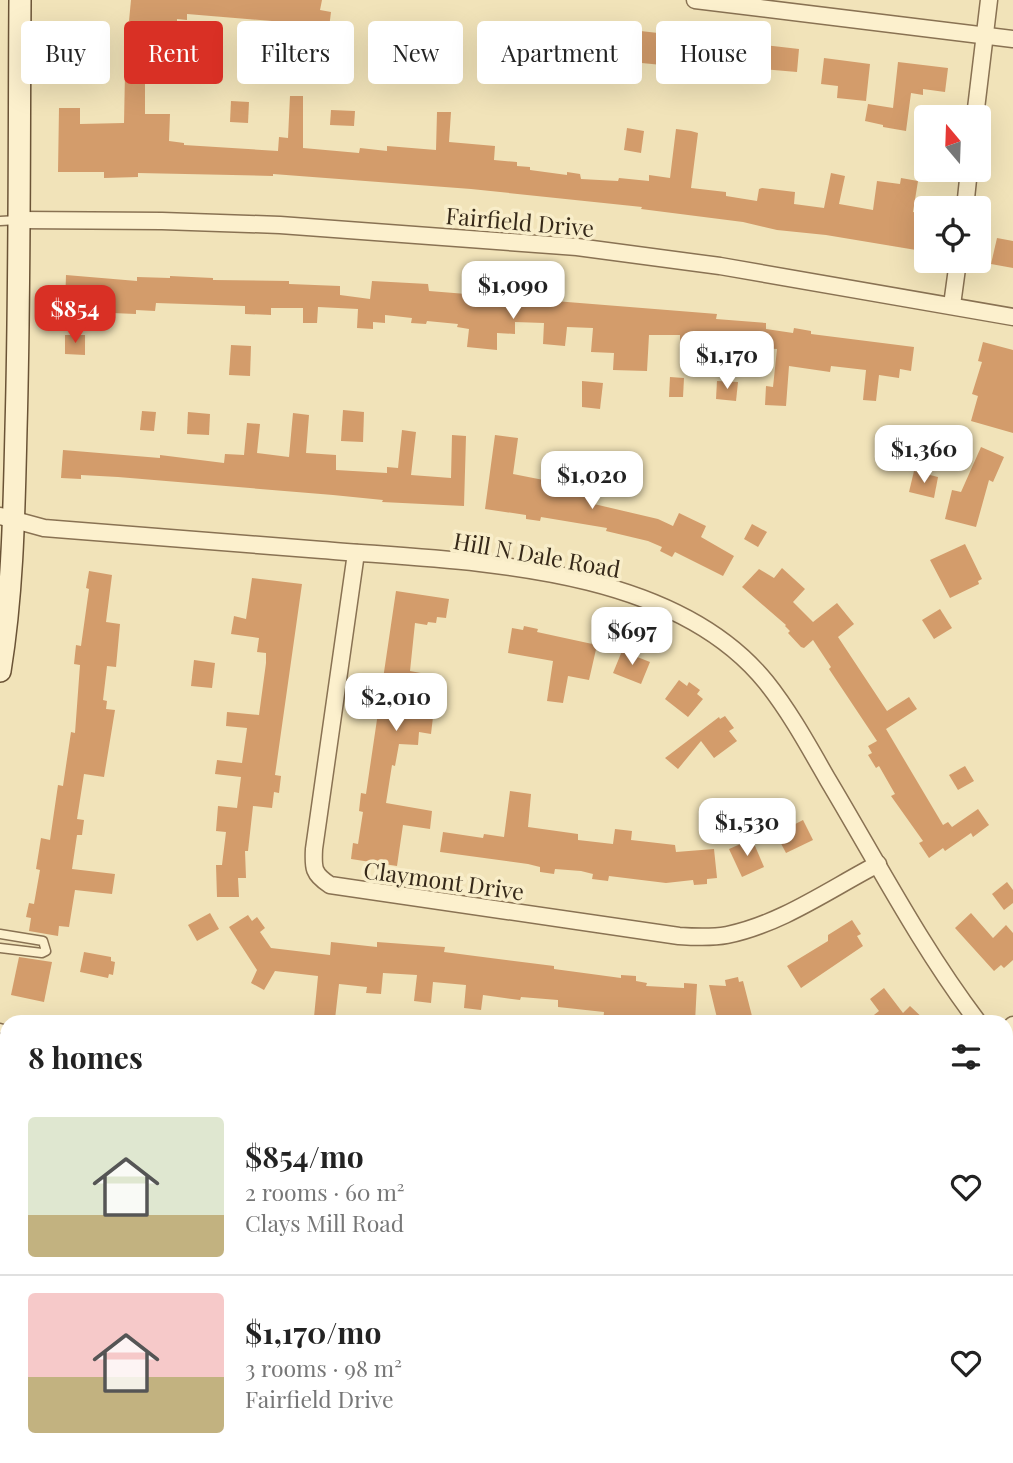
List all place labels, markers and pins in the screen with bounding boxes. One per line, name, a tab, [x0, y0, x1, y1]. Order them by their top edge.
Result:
pin: $1,090	[456, 262, 570, 321]
pin: $854	[34, 286, 116, 345]
pin: $1,170	[670, 332, 784, 391]
pin: $1,360	[867, 426, 981, 485]
pin: $1,020	[535, 452, 649, 511]
pin: $697	[591, 608, 673, 667]
pin: $2,010	[339, 674, 453, 733]
pin: $1,530	[690, 798, 804, 858]

